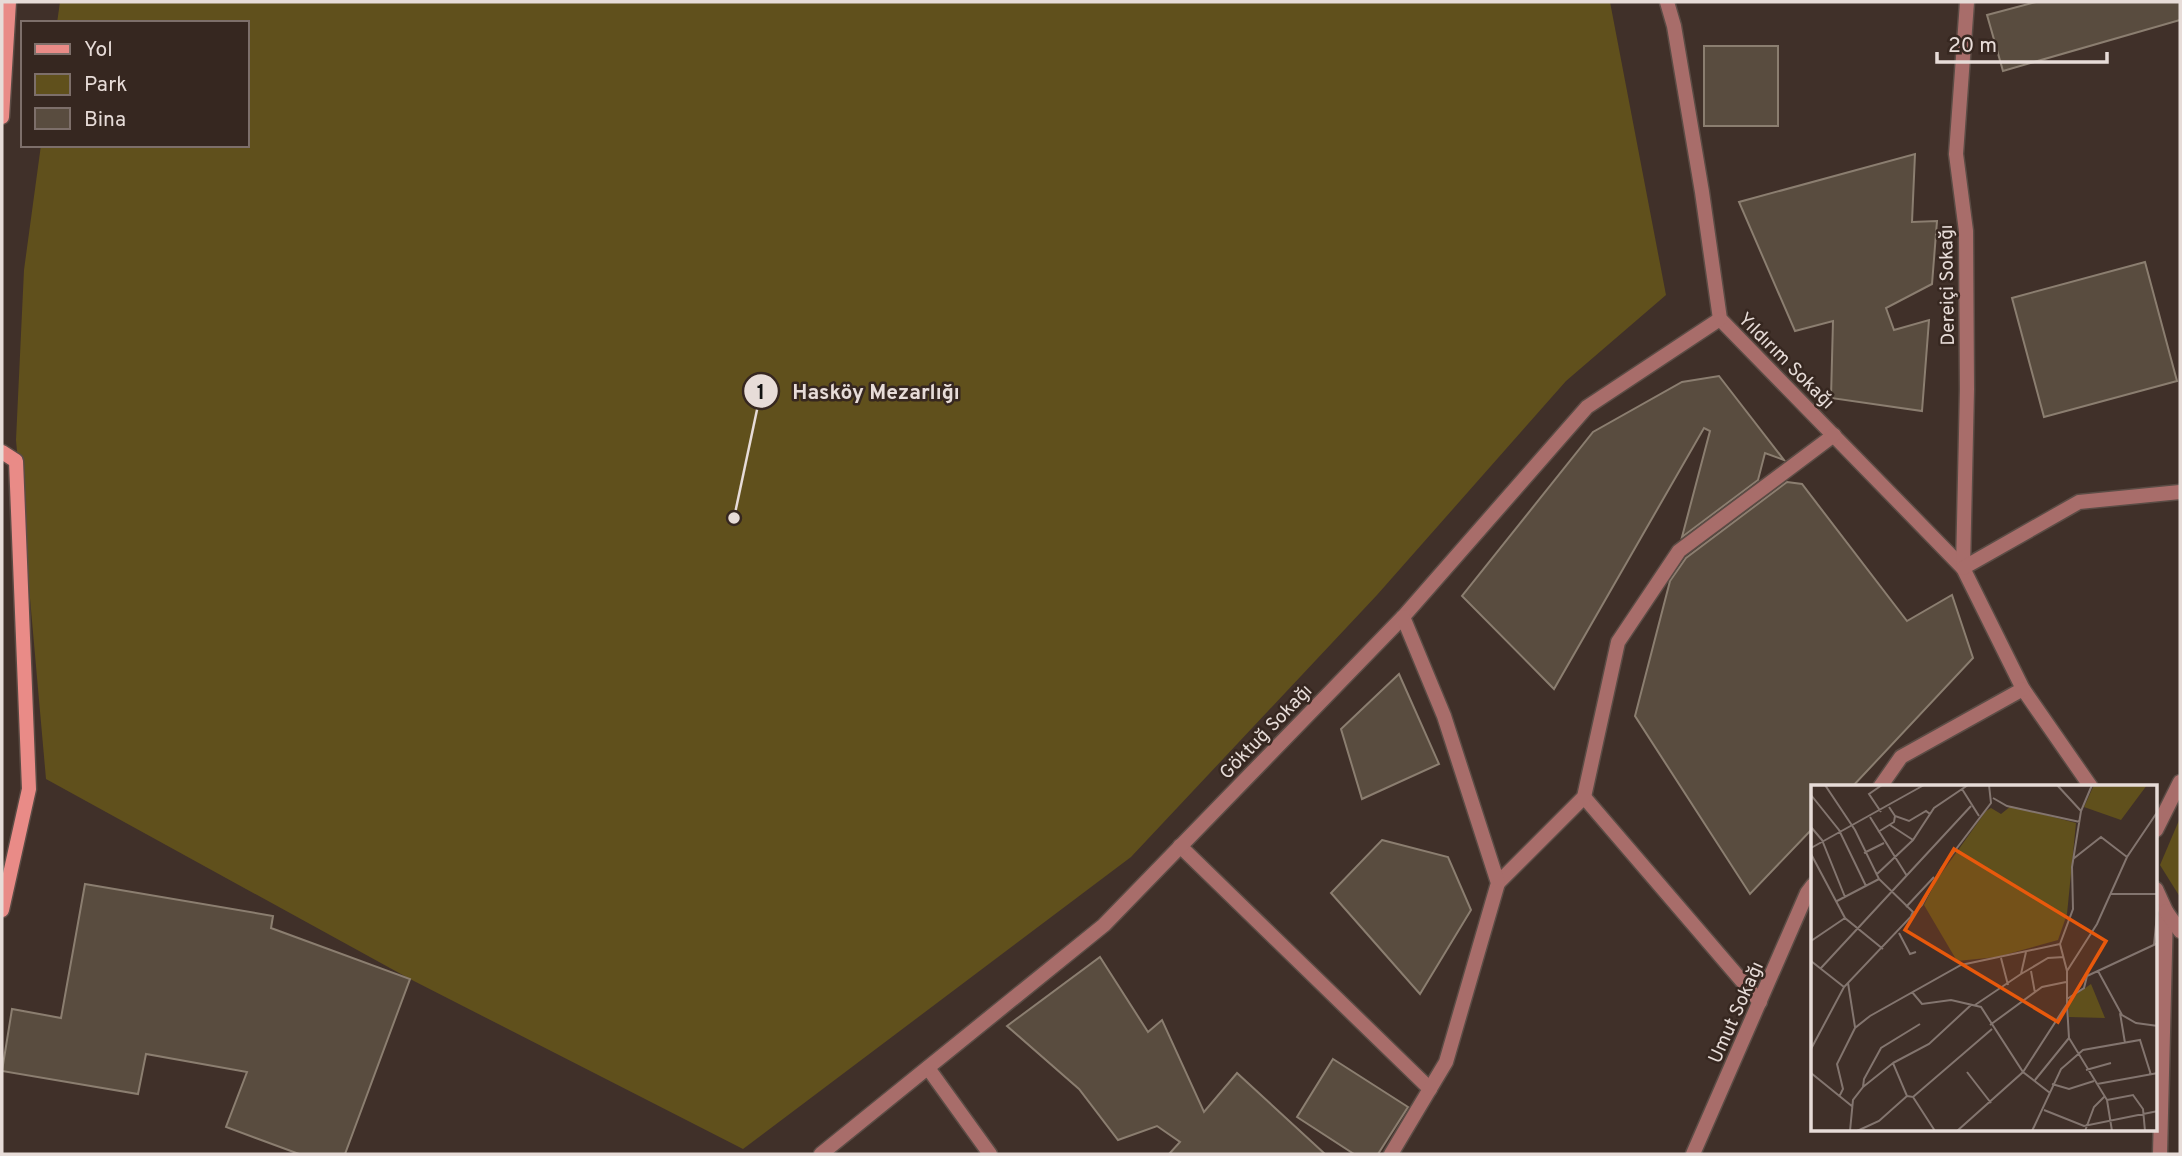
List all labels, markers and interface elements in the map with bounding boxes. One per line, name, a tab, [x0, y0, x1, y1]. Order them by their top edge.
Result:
legend	[21, 21, 248, 147]
scale bar	[1937, 21, 2107, 65]
text: 20 m	[1948, 33, 1997, 60]
text: Yol	[84, 37, 113, 64]
text: Park	[84, 72, 127, 99]
text: Bina	[84, 107, 126, 134]
street label: Dereiçi Sokağı	[1935, 224, 1961, 346]
street label: Yıldırım Sokağı	[1732, 308, 1839, 415]
callout: Hasköy Mezarlığı	[743, 370, 974, 412]
text: 1	[757, 380, 765, 407]
text: Hasköy Mezarlığı	[792, 380, 960, 407]
street label: Göktuğ Sokağı	[1215, 680, 1318, 785]
inset map	[1811, 785, 2158, 1132]
street label: Umut Sokağı	[1704, 958, 1770, 1067]

